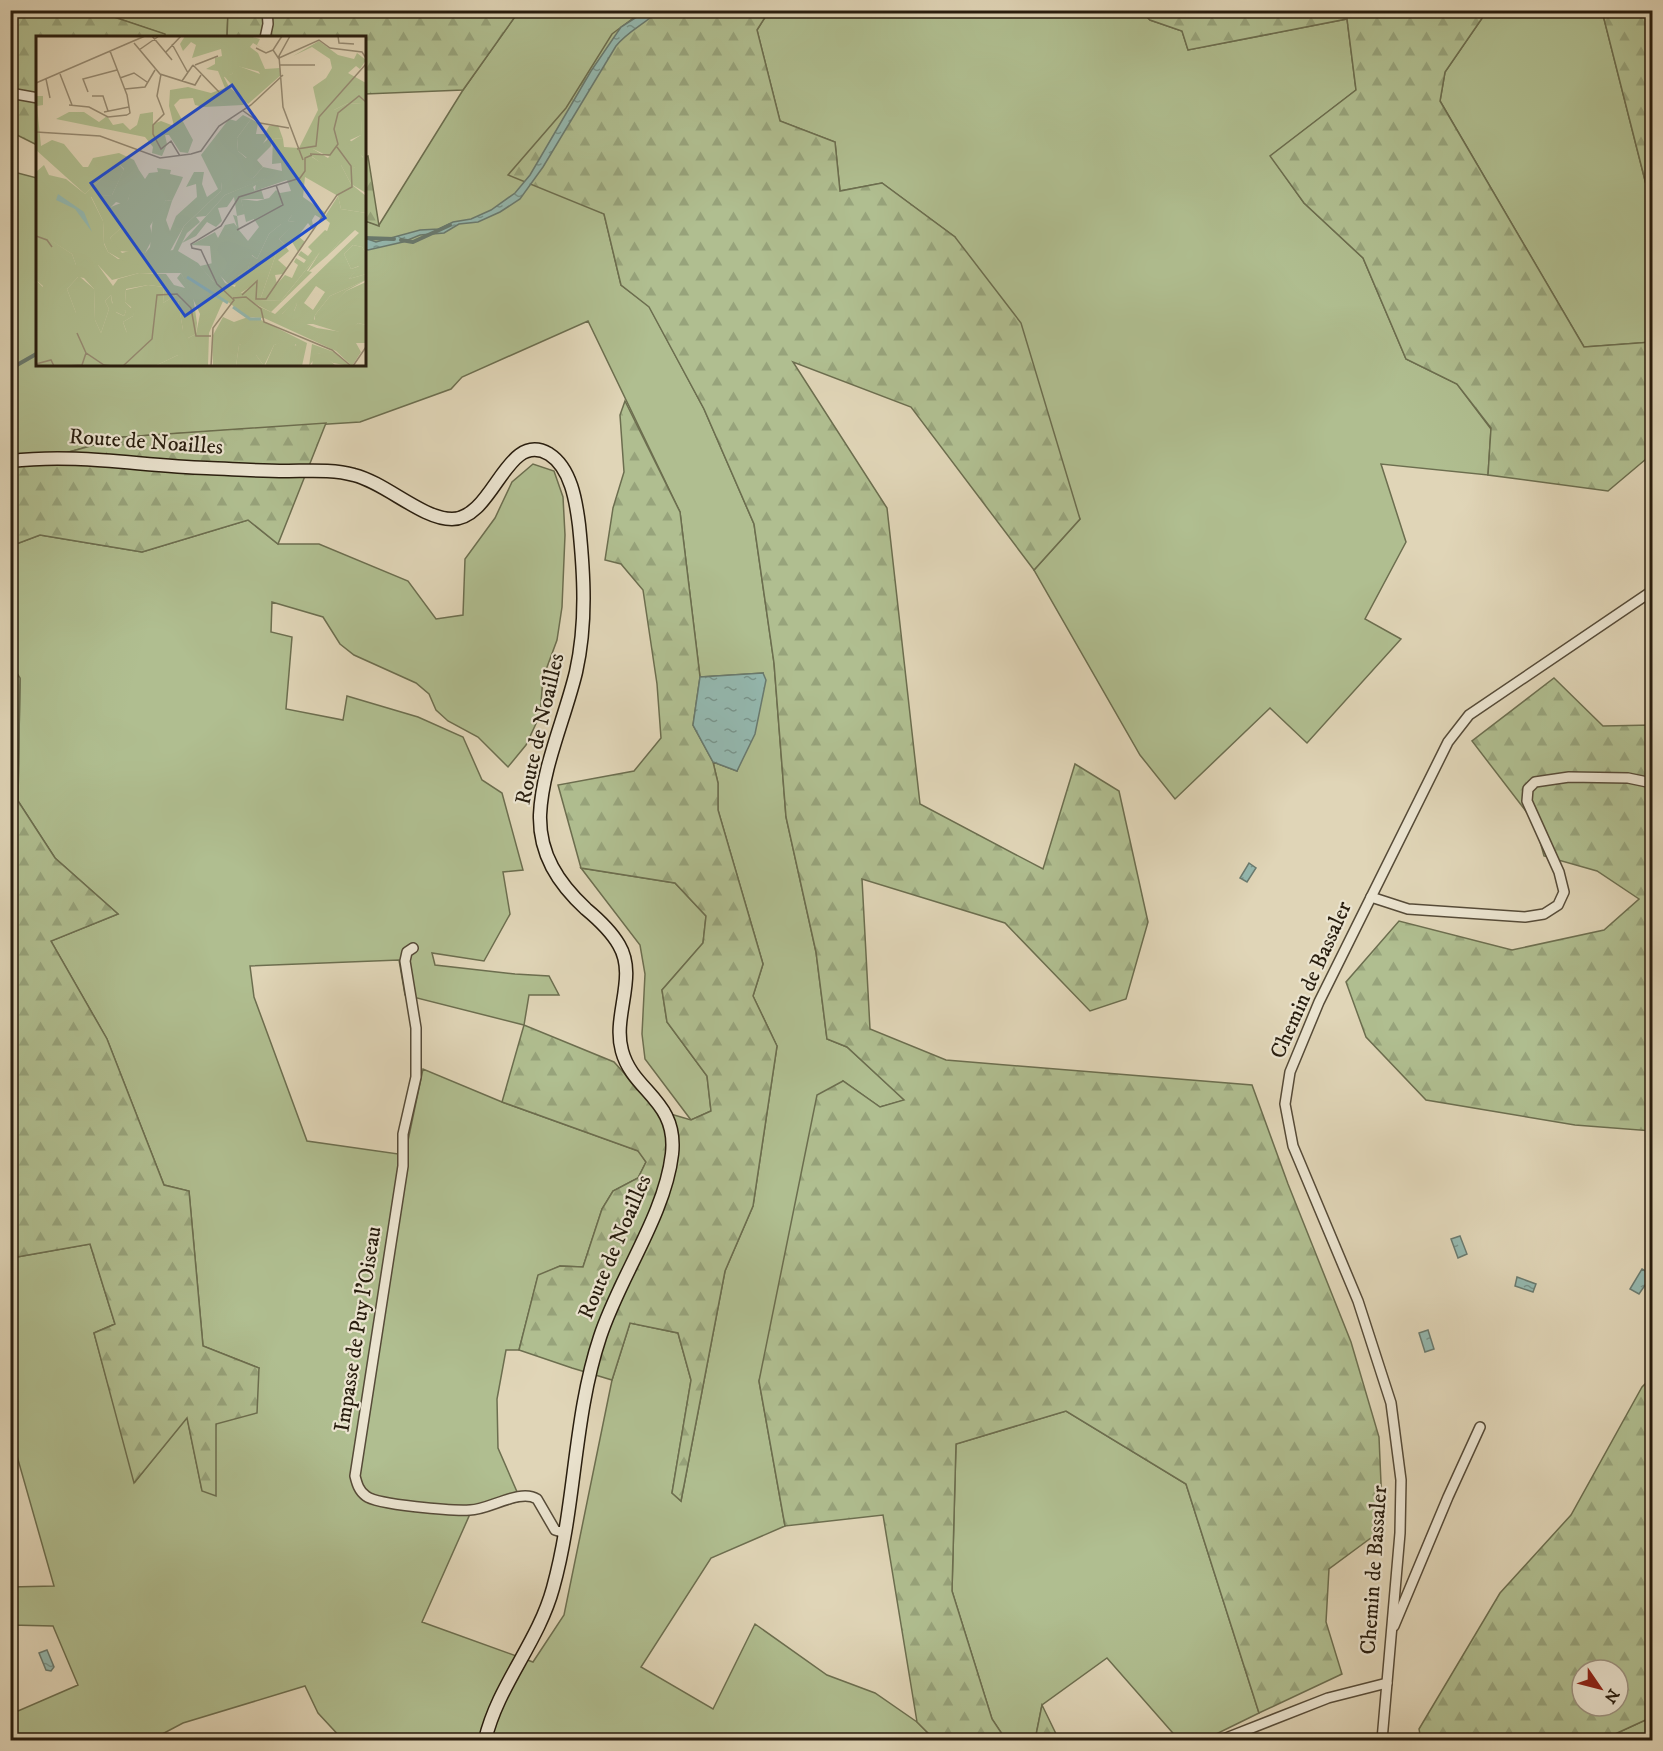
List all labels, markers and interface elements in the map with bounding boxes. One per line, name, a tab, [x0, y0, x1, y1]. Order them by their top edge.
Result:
inset map	[36, 36, 366, 366]
street label: Route de Noailles	[68, 423, 224, 461]
street label: Route de Noailles	[509, 651, 571, 807]
street label: Chemin de Bassaler	[1264, 896, 1358, 1063]
street label: Route de Noailles	[572, 1171, 658, 1323]
street label: Impasse de Puy l'Oiseau	[328, 1224, 388, 1434]
street label: Chemin de Bassaler	[1355, 1484, 1393, 1656]
north arrow	[1570, 1658, 1630, 1718]
text: N	[1600, 1685, 1623, 1707]

